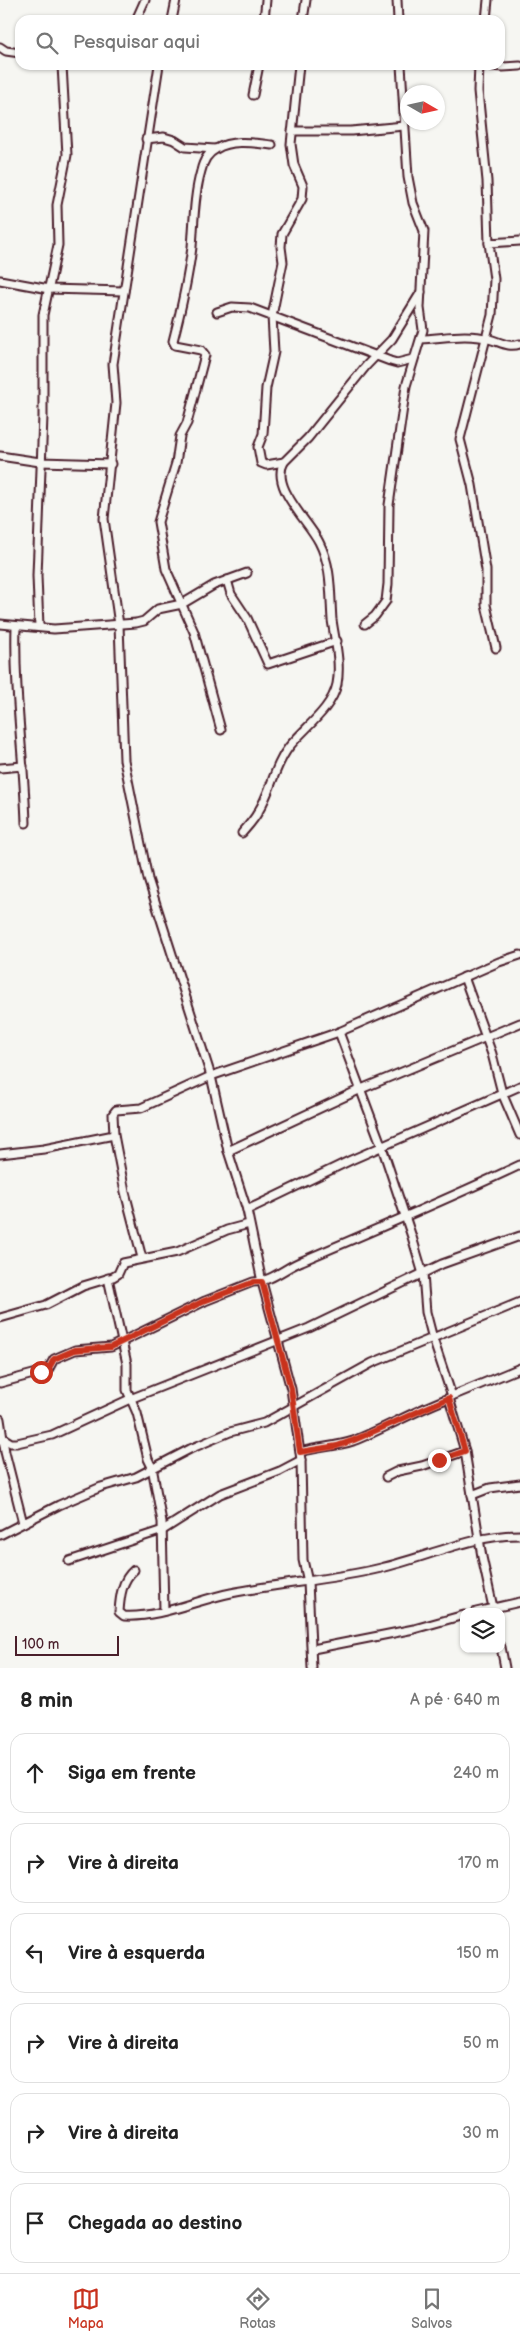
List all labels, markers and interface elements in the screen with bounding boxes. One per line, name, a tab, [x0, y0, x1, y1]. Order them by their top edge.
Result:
search box	[15, 15, 505, 70]
icon: search	[33, 29, 61, 57]
text: Pesquisar aqui	[73, 31, 200, 54]
north arrow	[400, 85, 445, 130]
route start	[30, 1361, 53, 1384]
route end	[428, 1449, 451, 1472]
map controls	[460, 1608, 505, 1653]
button: layers	[460, 1608, 505, 1653]
scale bar	[15, 1633, 119, 1656]
text: 100 m	[22, 1636, 59, 1653]
text: 8 min	[20, 1688, 73, 1713]
text: A pé · 640 m	[410, 1691, 500, 1710]
icon: ahead	[21, 1759, 49, 1787]
text: Siga em frente	[68, 1762, 196, 1785]
text: 240 m	[453, 1764, 499, 1783]
icon: right	[21, 1849, 49, 1877]
text: Vire à direita	[68, 1852, 179, 1875]
text: 170 m	[458, 1854, 499, 1873]
icon: left	[21, 1939, 49, 1967]
text: Vire à esquerda	[68, 1942, 205, 1965]
text: 150 m	[457, 1944, 499, 1963]
icon: right	[21, 2029, 49, 2057]
text: Vire à direita	[68, 2032, 179, 2055]
text: 50 m	[463, 2034, 499, 2053]
icon: right	[21, 2119, 49, 2147]
text: Vire à direita	[68, 2122, 179, 2145]
text: 30 m	[462, 2124, 499, 2143]
icon: arrive	[21, 2209, 49, 2237]
text: Chegada ao destino	[68, 2212, 242, 2235]
tab: Mapa	[68, 2285, 104, 2332]
tab: Rotas	[239, 2285, 276, 2332]
tab: Salvos	[411, 2285, 452, 2332]

